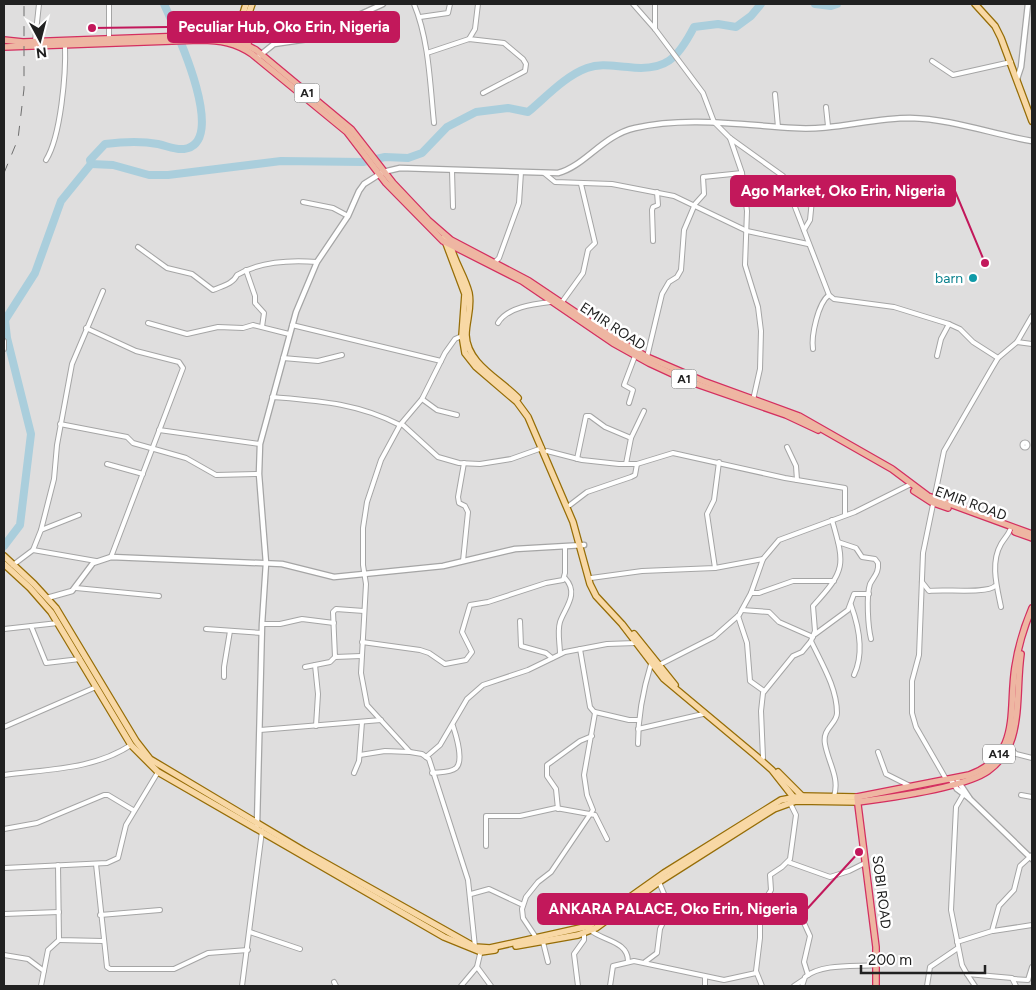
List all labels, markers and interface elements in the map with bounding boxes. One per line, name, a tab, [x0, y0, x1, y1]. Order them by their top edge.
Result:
callout: Peculiar Hub, Oko Erin, Nigeria	[168, 12, 399, 42]
north arrow	[15, 15, 65, 65]
text: Peculiar Hub, Oko Erin, Nigeria	[178, 18, 390, 36]
text: N	[35, 43, 48, 62]
road number: A1	[294, 84, 320, 102]
callout: Ago Market, Oko Erin, Nigeria	[731, 176, 955, 206]
text: Ago Market, Oko Erin, Nigeria	[741, 182, 945, 200]
place label: barn	[935, 270, 963, 287]
marker: barn	[967, 272, 979, 284]
street label: EMIR ROAD	[577, 299, 649, 354]
road number: A1	[672, 369, 696, 388]
street label: EMIR ROAD	[933, 483, 1009, 524]
road number: A14	[983, 744, 1015, 764]
street label: SOBI ROAD	[869, 854, 894, 930]
callout: ANKARA PALACE, Oko Erin, Nigeria	[538, 894, 807, 924]
text: ANKARA PALACE, Oko Erin, Nigeria	[549, 900, 797, 918]
scale bar	[861, 942, 985, 974]
text: 200 m	[868, 951, 912, 969]

